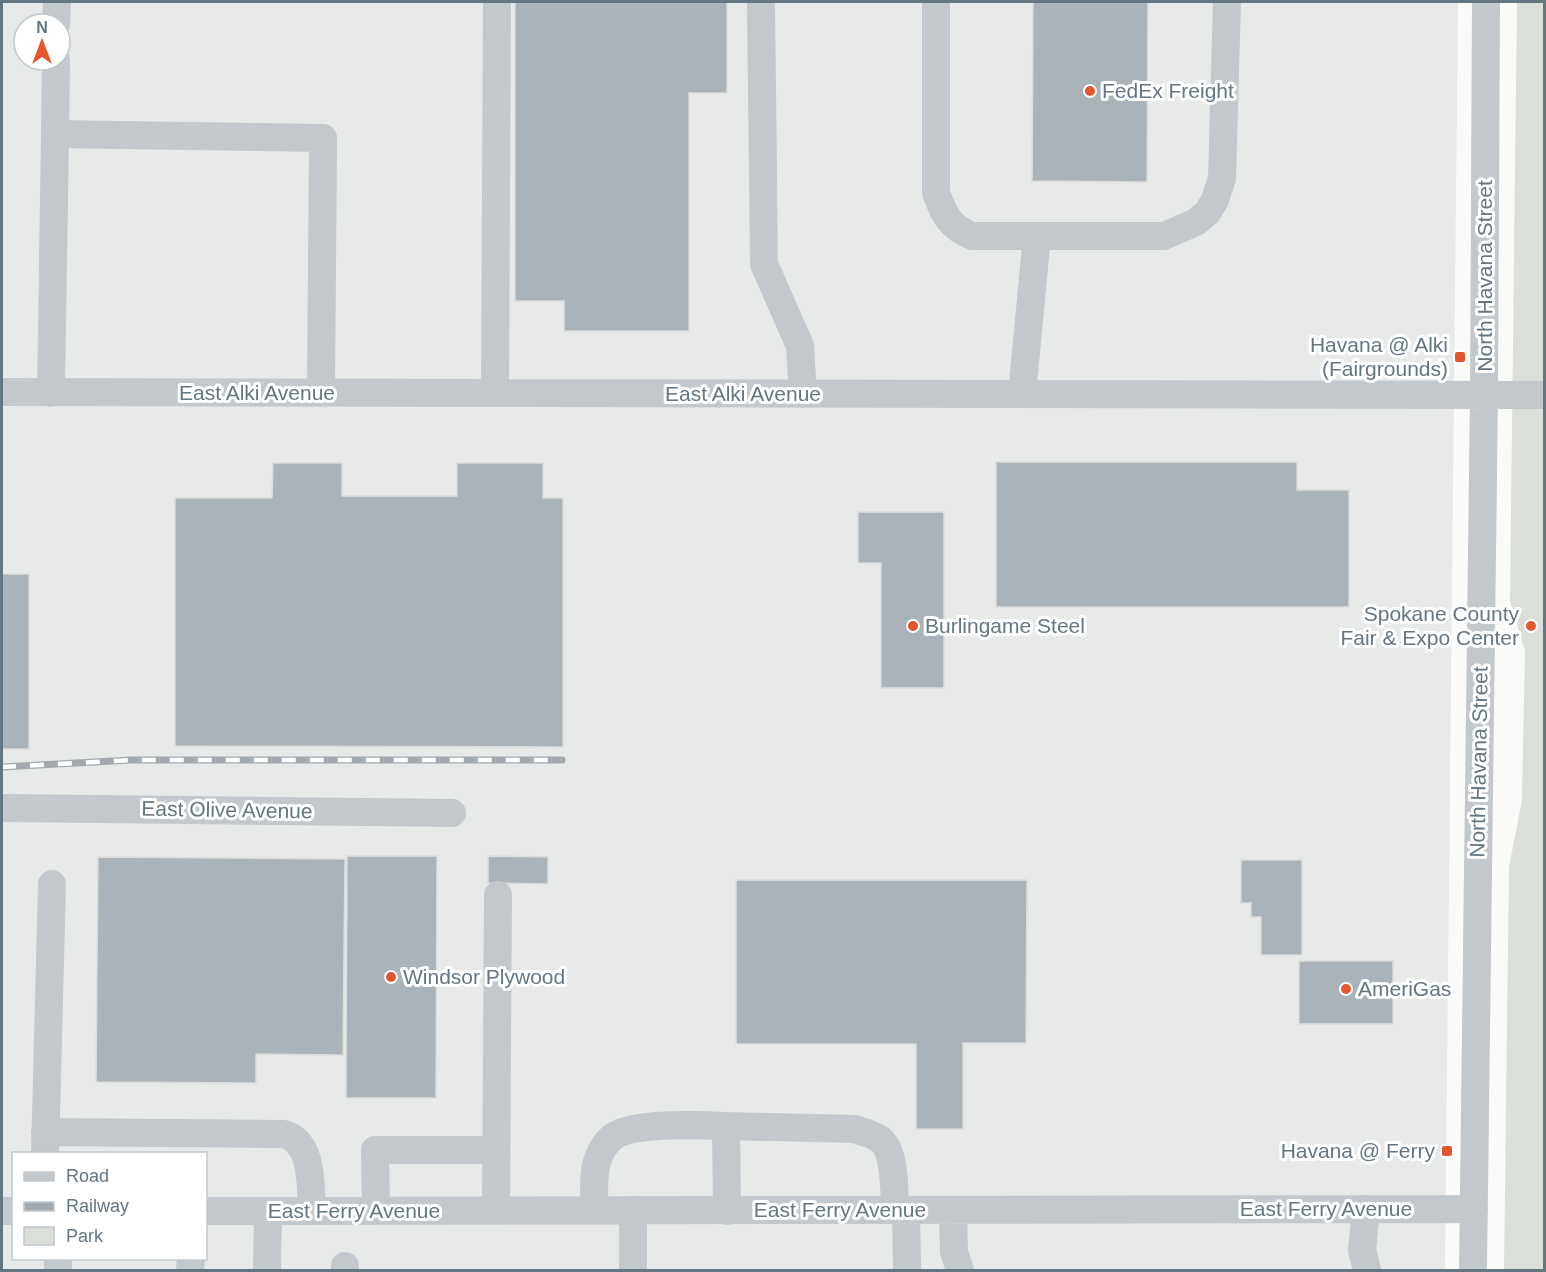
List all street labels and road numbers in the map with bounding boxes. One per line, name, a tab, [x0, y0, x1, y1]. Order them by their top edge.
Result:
street label: North Havana Street	[1473, 180, 1496, 372]
street label: East Alki Avenue	[179, 381, 335, 404]
street label: East Alki Avenue	[665, 382, 821, 405]
street label: North Havana Street	[1465, 666, 1492, 858]
street label: East Olive Avenue	[141, 797, 313, 822]
street label: East Ferry Avenue	[1240, 1197, 1412, 1220]
street label: East Ferry Avenue	[754, 1198, 926, 1221]
street label: East Ferry Avenue	[268, 1199, 440, 1222]

